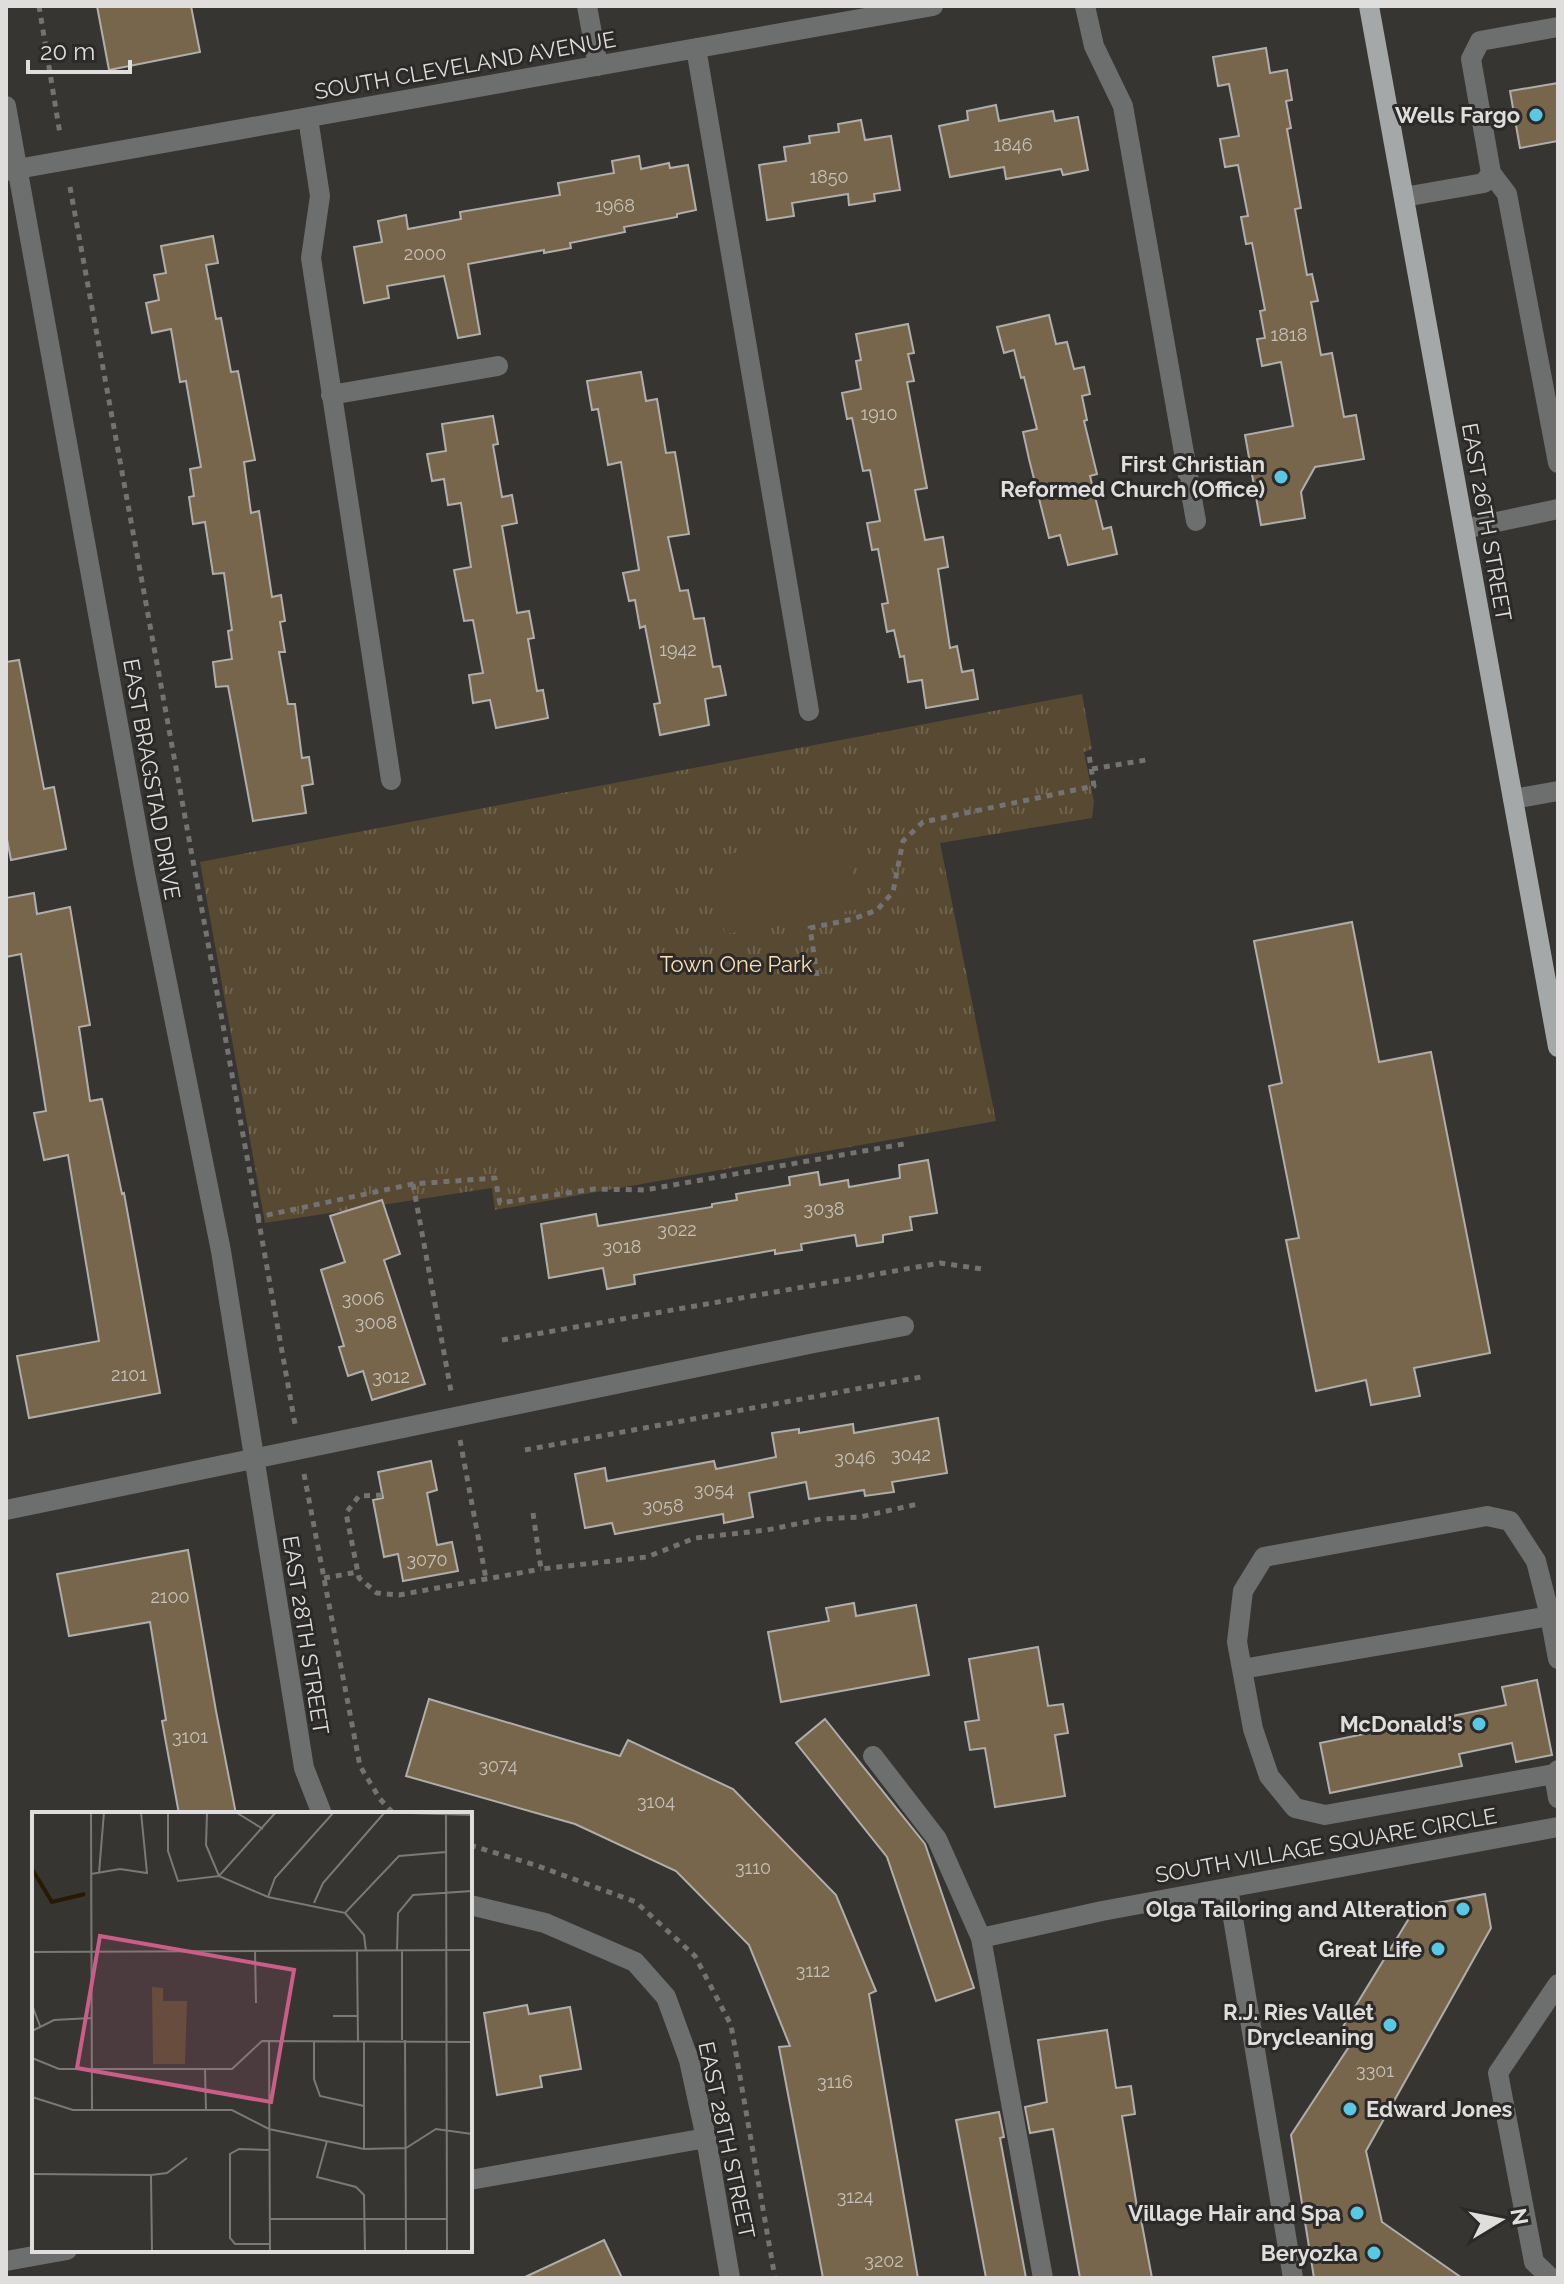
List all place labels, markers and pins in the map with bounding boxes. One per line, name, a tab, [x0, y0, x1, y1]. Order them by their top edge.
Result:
place label: Wells Fargo	[1395, 102, 1520, 128]
marker: Wells Fargo	[1527, 106, 1545, 124]
place label: First Christian Reformed Church (Office)	[1000, 451, 1265, 502]
marker: First Christian Reformed Church (Office)	[1272, 468, 1290, 486]
place label: McDonald's	[1340, 1711, 1463, 1737]
marker: McDonald's	[1470, 1715, 1488, 1733]
place label: Olga Tailoring and Alteration	[1146, 1896, 1447, 1922]
marker: Olga Tailoring and Alteration	[1454, 1900, 1472, 1918]
place label: Great Life	[1319, 1936, 1422, 1962]
marker: Great Life	[1429, 1940, 1447, 1958]
place label: R.J. Ries Vallet Drycleaning	[1223, 1999, 1375, 2050]
marker: R.J. Ries Vallet Drycleaning	[1381, 2016, 1399, 2034]
place label: Edward Jones	[1366, 2096, 1513, 2122]
marker: Edward Jones	[1341, 2100, 1359, 2118]
place label: Village Hair and Spa	[1128, 2200, 1341, 2226]
marker: Village Hair and Spa	[1348, 2204, 1366, 2222]
place label: Beryozka	[1261, 2240, 1358, 2266]
marker: Beryozka	[1365, 2244, 1383, 2262]

